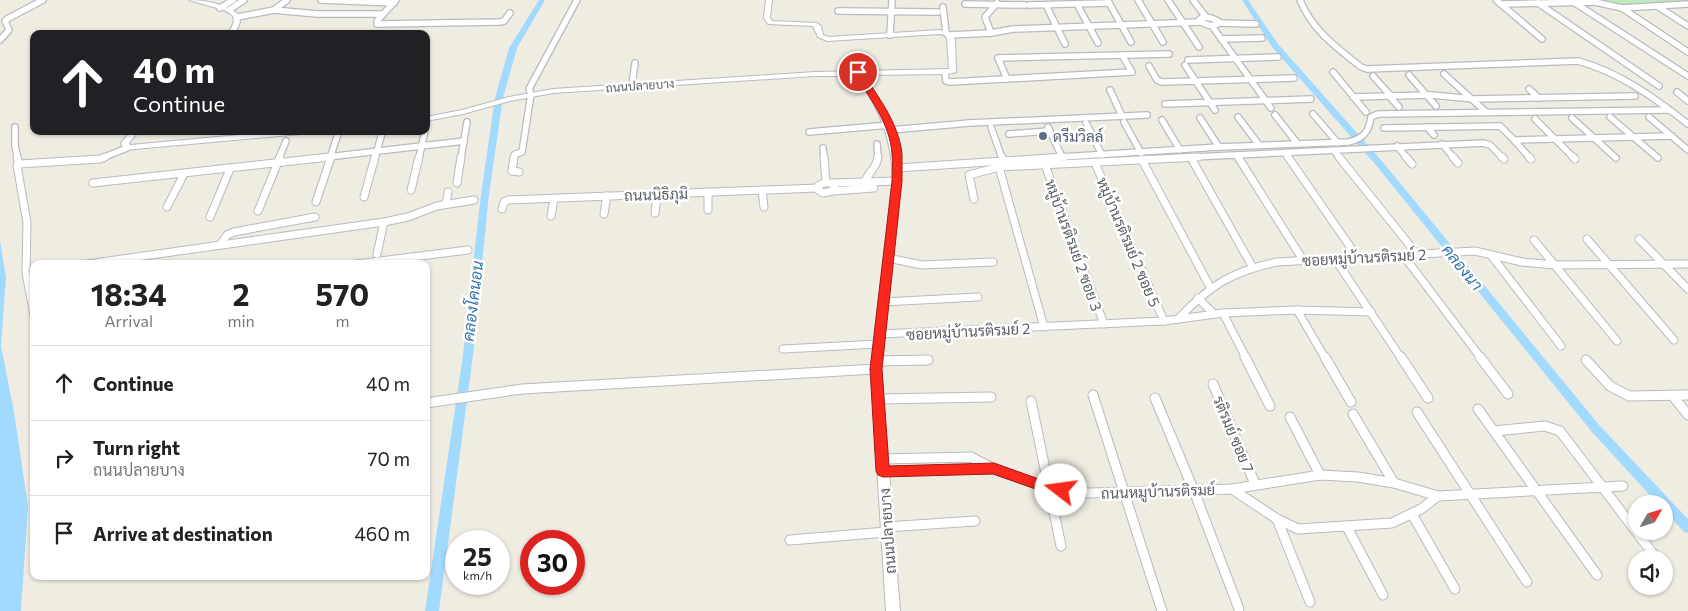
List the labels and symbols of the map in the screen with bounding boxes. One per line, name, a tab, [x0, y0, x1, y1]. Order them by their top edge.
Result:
pin	[837, 51, 879, 93]
street label: ถนนปลายบาง	[605, 76, 675, 94]
place label: ดรีมวิลล์	[1053, 127, 1103, 145]
marker: ดรีมวิลล์	[1037, 130, 1049, 142]
street label: หมู่บ้านรติรมย์ 2 ซอย 5	[1092, 175, 1164, 310]
street label: หมู่บ้านรติรมย์ 2 ซอย 3	[1040, 177, 1106, 314]
street label: ถนนนิธิภุมิ	[624, 184, 688, 207]
water label: คลองนา	[1439, 240, 1487, 294]
street label: ซอยหมู่บ้านรติรมย์ 2	[1301, 245, 1427, 271]
water label: คลองโคนอน	[457, 259, 486, 342]
street label: ซอยหมู่บ้านรติรมย์ 2	[905, 319, 1031, 345]
street label: รติรมย์ ซอย 7	[1210, 393, 1258, 475]
position arrow	[1034, 463, 1086, 515]
street label: ถนนหมูบ้านรติรมย์	[1100, 480, 1216, 504]
street label: ถนนปลายบาง	[875, 487, 899, 575]
north arrow	[1628, 495, 1672, 540]
speed limit sign: 30	[520, 530, 585, 595]

